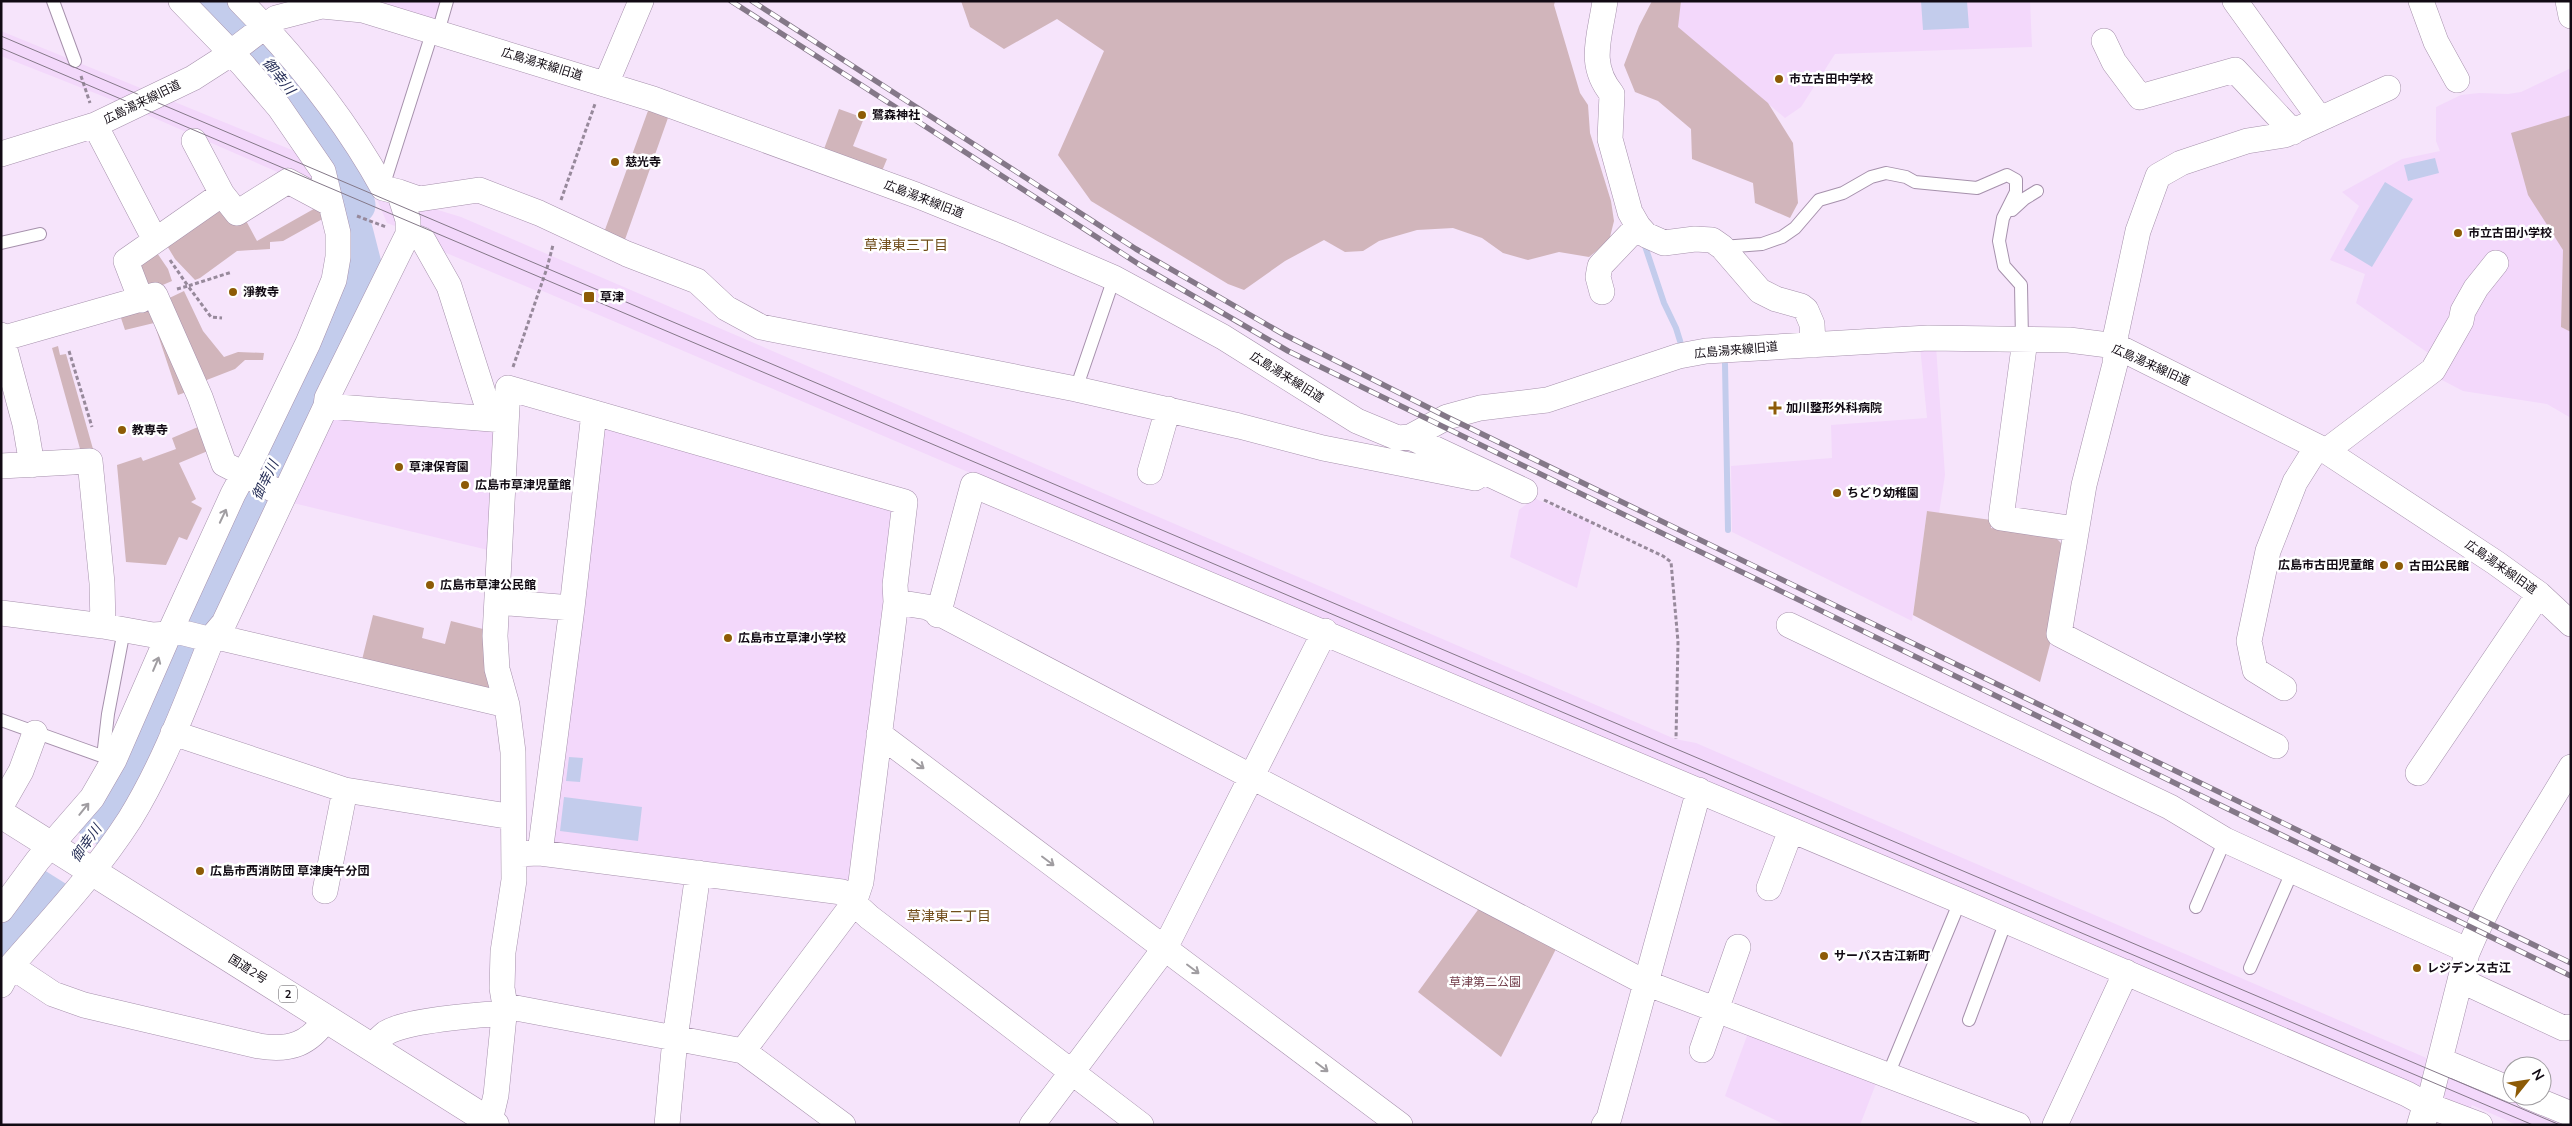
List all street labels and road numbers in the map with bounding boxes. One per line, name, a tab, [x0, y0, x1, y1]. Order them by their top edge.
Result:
street label: 広島湯来線旧道	[500, 44, 585, 83]
street label: 広島湯来線旧道	[101, 76, 183, 127]
street label: 広島湯来線旧道	[882, 176, 966, 221]
street label: 広島湯来線旧道	[1693, 338, 1778, 361]
street label: 広島湯来線旧道	[2110, 341, 2193, 388]
street label: 広島湯来線旧道	[1248, 348, 1327, 405]
street label: 広島湯来線旧道	[2463, 536, 2540, 597]
street label: 国道2号	[226, 951, 271, 986]
road number: 2	[279, 986, 297, 1002]

